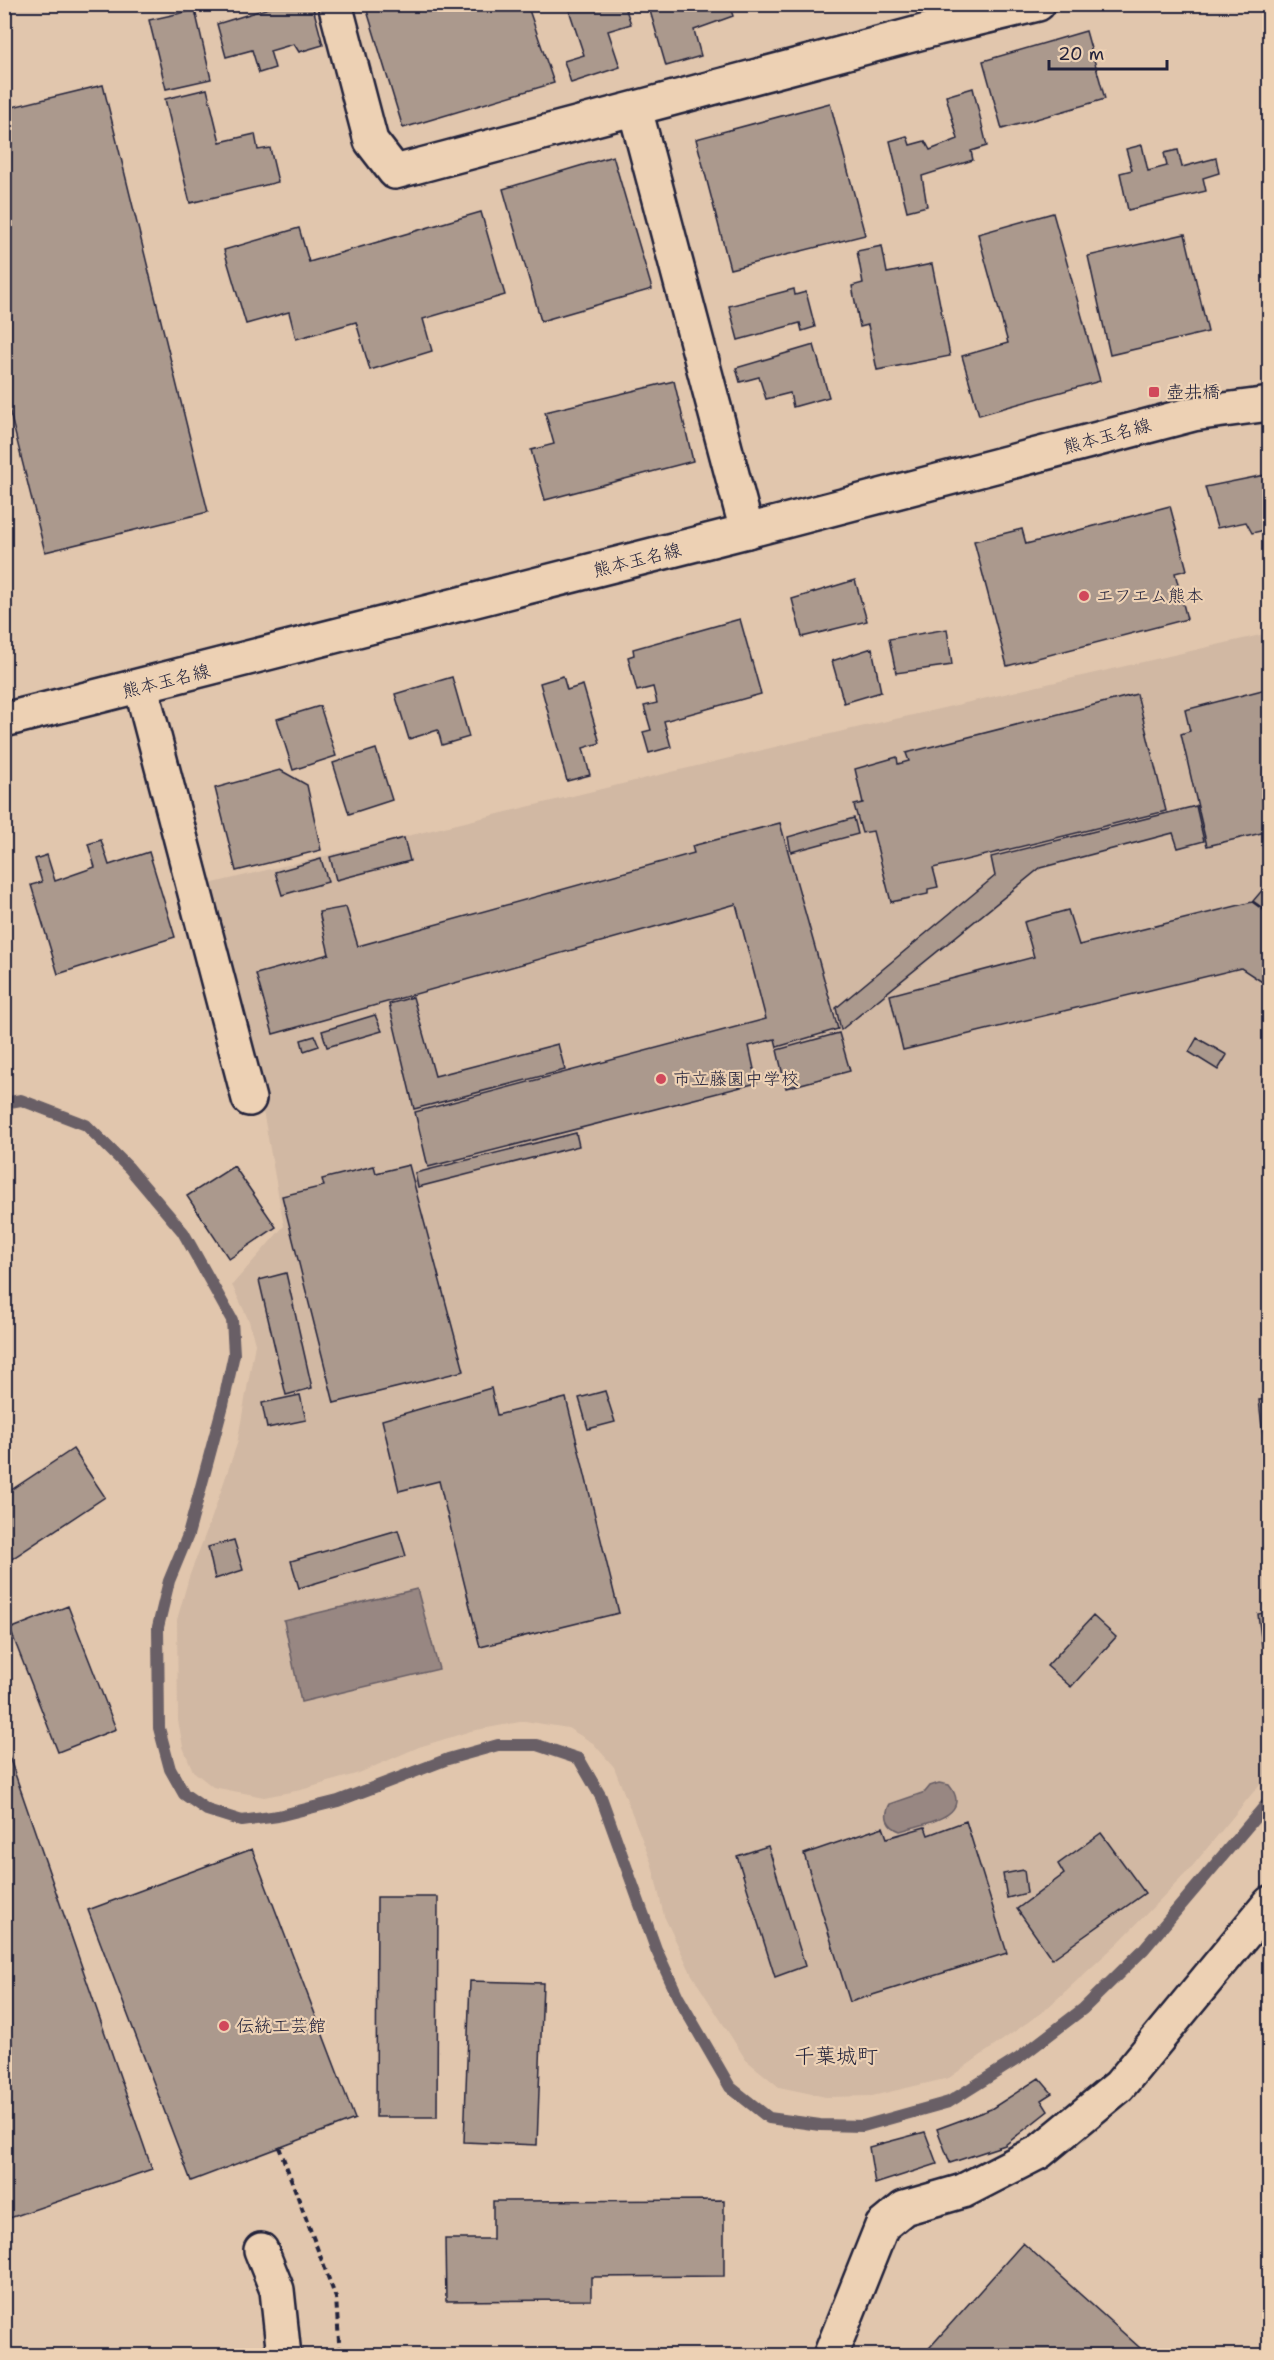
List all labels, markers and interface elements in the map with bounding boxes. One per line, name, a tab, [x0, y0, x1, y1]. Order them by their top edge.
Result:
scale bar	[1049, 33, 1168, 71]
text: 20 m	[1058, 42, 1104, 66]
place label: 壺井橋	[1166, 380, 1220, 404]
marker: 壺井橋	[1147, 385, 1161, 399]
street label: 熊本玉名線	[1060, 413, 1154, 459]
street label: 熊本玉名線	[590, 537, 684, 583]
place label: エフエム熊本	[1096, 584, 1204, 608]
marker: エフエム熊本	[1077, 589, 1091, 603]
street label: 熊本玉名線	[119, 658, 213, 704]
place label: 市立藤園中学校	[673, 1067, 799, 1091]
marker: 市立藤園中学校	[654, 1072, 668, 1086]
place label: 伝統工芸館	[236, 2014, 326, 2038]
marker: 伝統工芸館	[217, 2019, 231, 2033]
district label: 千葉城町	[794, 2042, 878, 2070]

